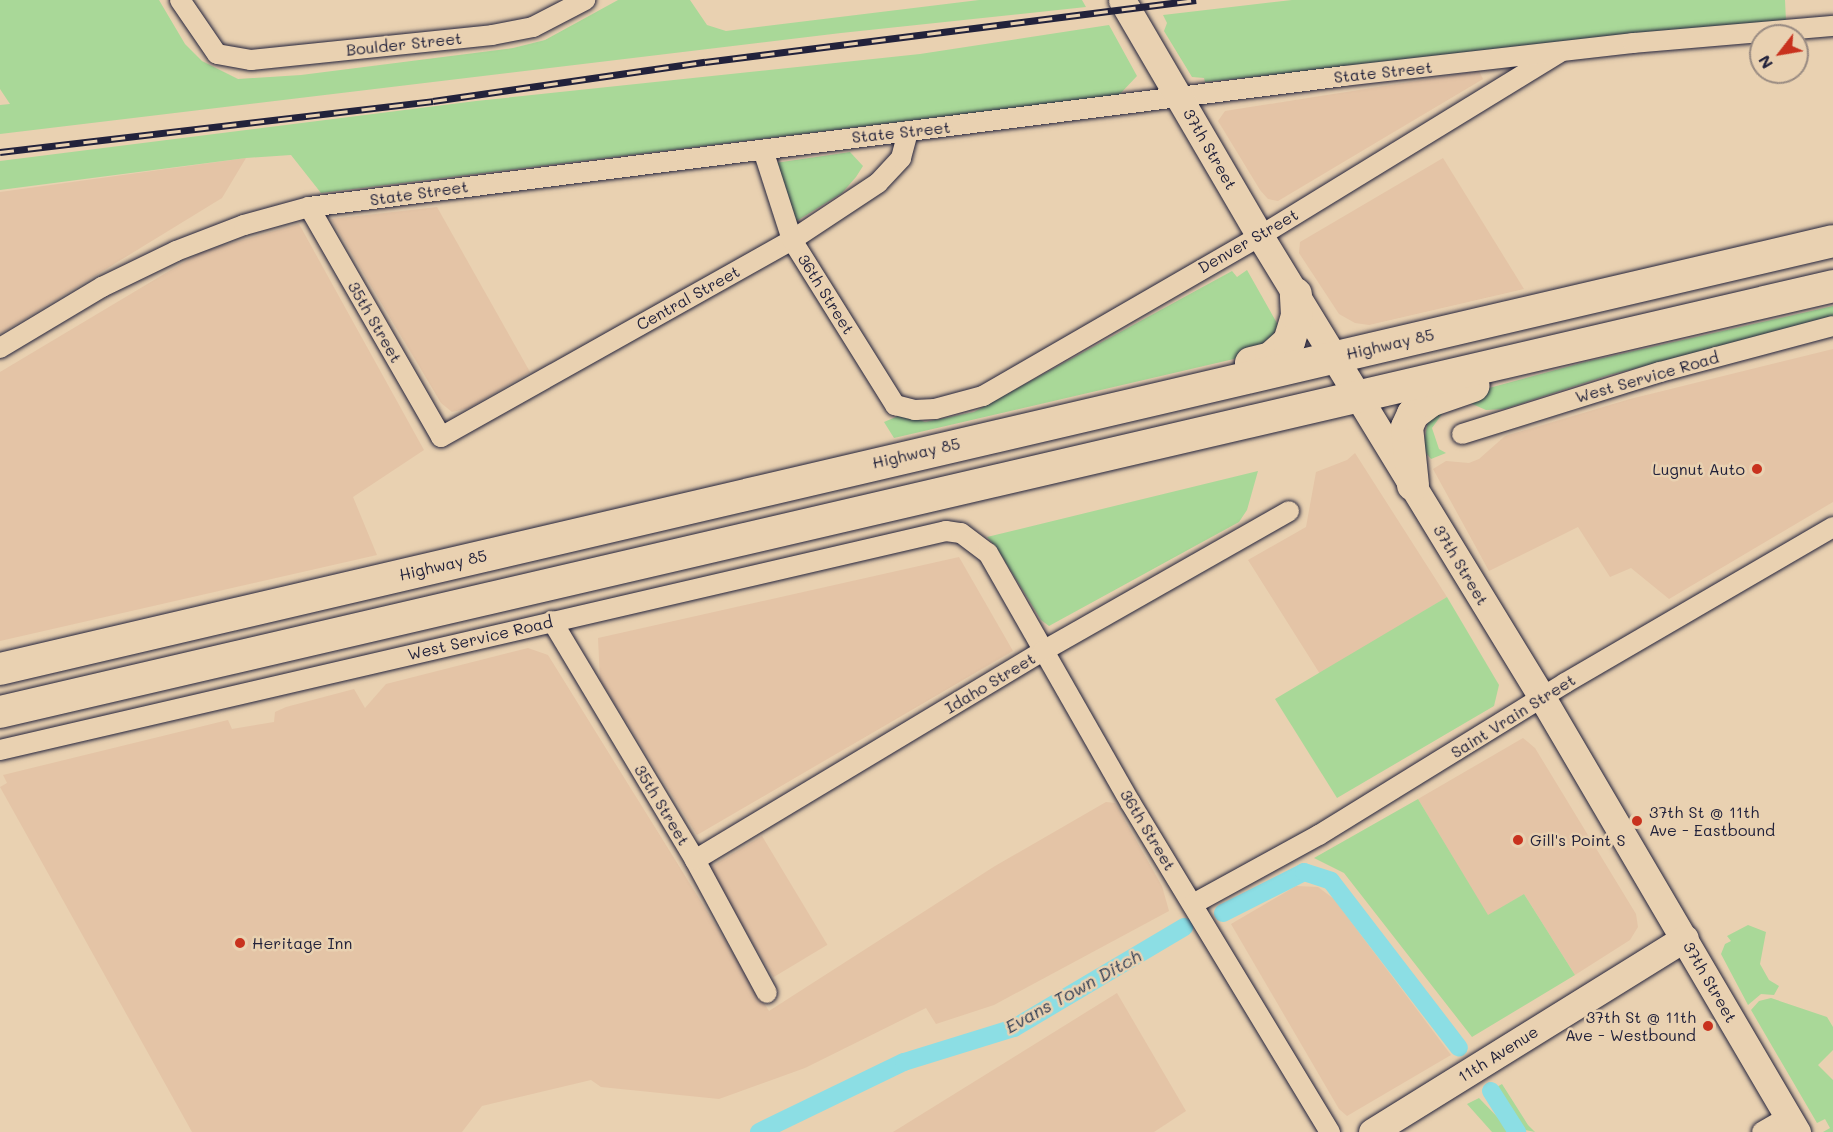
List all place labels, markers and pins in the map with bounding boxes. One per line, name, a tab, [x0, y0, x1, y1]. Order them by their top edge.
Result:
place label: Lugnut Auto	[1652, 459, 1745, 479]
marker: Lugnut Auto	[1750, 462, 1764, 476]
place label: 37th St @ 11th Ave - Eastbound	[1649, 802, 1775, 840]
marker: 37th St @ 11th Ave - Eastbound	[1630, 814, 1644, 828]
place label: Gill's Point S	[1530, 830, 1625, 850]
marker: Gill's Point S	[1511, 833, 1525, 847]
place label: Heritage Inn	[252, 933, 352, 953]
marker: Heritage Inn	[233, 936, 247, 950]
place label: 37th St @ 11th Ave - Westbound	[1565, 1007, 1696, 1045]
marker: 37th St @ 11th Ave - Westbound	[1701, 1019, 1715, 1033]

